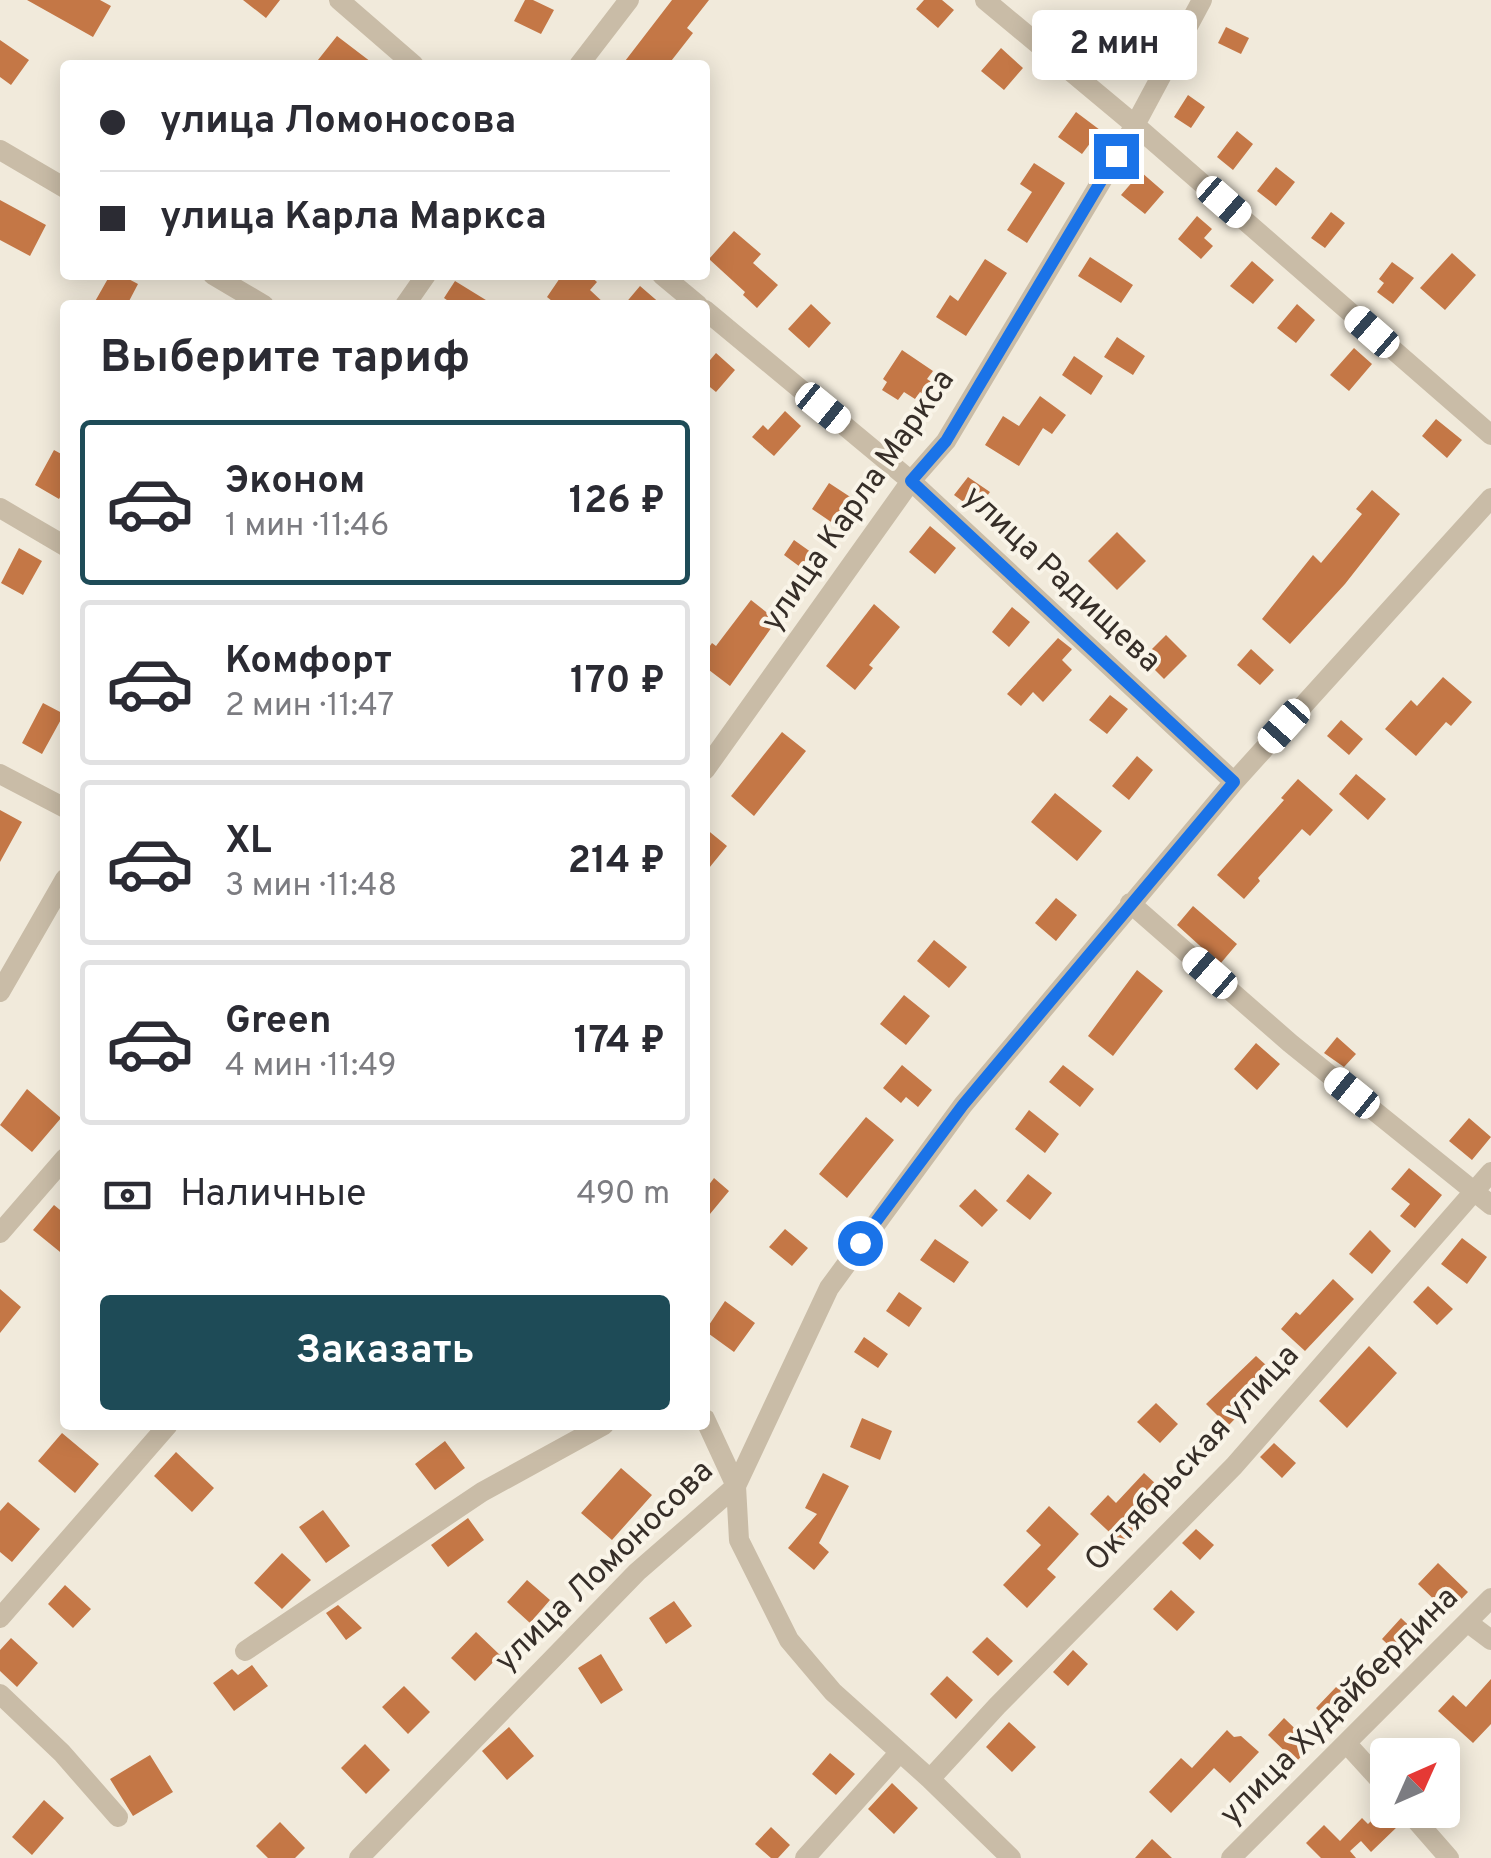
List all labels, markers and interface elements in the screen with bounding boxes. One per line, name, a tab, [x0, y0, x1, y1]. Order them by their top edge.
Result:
callout: 2 мин	[1034, 11, 1198, 81]
text: 2 мин	[1070, 25, 1159, 65]
text: улица Ломоносова	[160, 98, 516, 147]
route end	[1094, 134, 1139, 179]
car	[1192, 171, 1256, 233]
text: улица Карла Маркса	[160, 194, 547, 243]
car	[1340, 301, 1404, 363]
text: Выберите тариф	[100, 331, 470, 388]
street label: улица Карла Маркса	[753, 362, 965, 640]
car	[790, 377, 856, 439]
icon: car	[105, 458, 195, 548]
text: Эконом	[225, 458, 365, 507]
text: 126 ₽	[569, 478, 665, 527]
street label: улица Радищева	[954, 478, 1168, 682]
text: 1 мин · 11:46	[225, 507, 389, 547]
icon: car	[105, 638, 195, 728]
text: Комфорт	[225, 638, 392, 687]
text: 170 ₽	[570, 658, 665, 707]
text: 2 мин · 11:47	[225, 687, 394, 727]
car	[1253, 694, 1315, 758]
icon: car	[105, 818, 195, 908]
text: XL	[225, 818, 272, 867]
text: 214 ₽	[568, 838, 665, 887]
text: 3 мин · 11:48	[225, 867, 397, 907]
car	[1178, 942, 1242, 1004]
icon: car	[105, 998, 195, 1088]
text: Green	[225, 998, 331, 1047]
text: 174 ₽	[574, 1018, 665, 1067]
text: 4 мин · 11:49	[225, 1047, 397, 1087]
car	[1319, 1062, 1385, 1124]
icon: cash	[100, 1168, 155, 1223]
text: Наличные	[180, 1171, 367, 1220]
text: 490 m	[577, 1175, 670, 1215]
route start	[838, 1221, 883, 1266]
button: Заказать	[100, 1295, 670, 1410]
street label: Октябрьская улица	[1077, 1337, 1309, 1581]
street label: улица Ломоносова	[487, 1452, 723, 1682]
street label: улица Худайбердина	[1212, 1579, 1468, 1835]
north arrow	[1370, 1738, 1460, 1828]
map controls	[1370, 1738, 1460, 1828]

